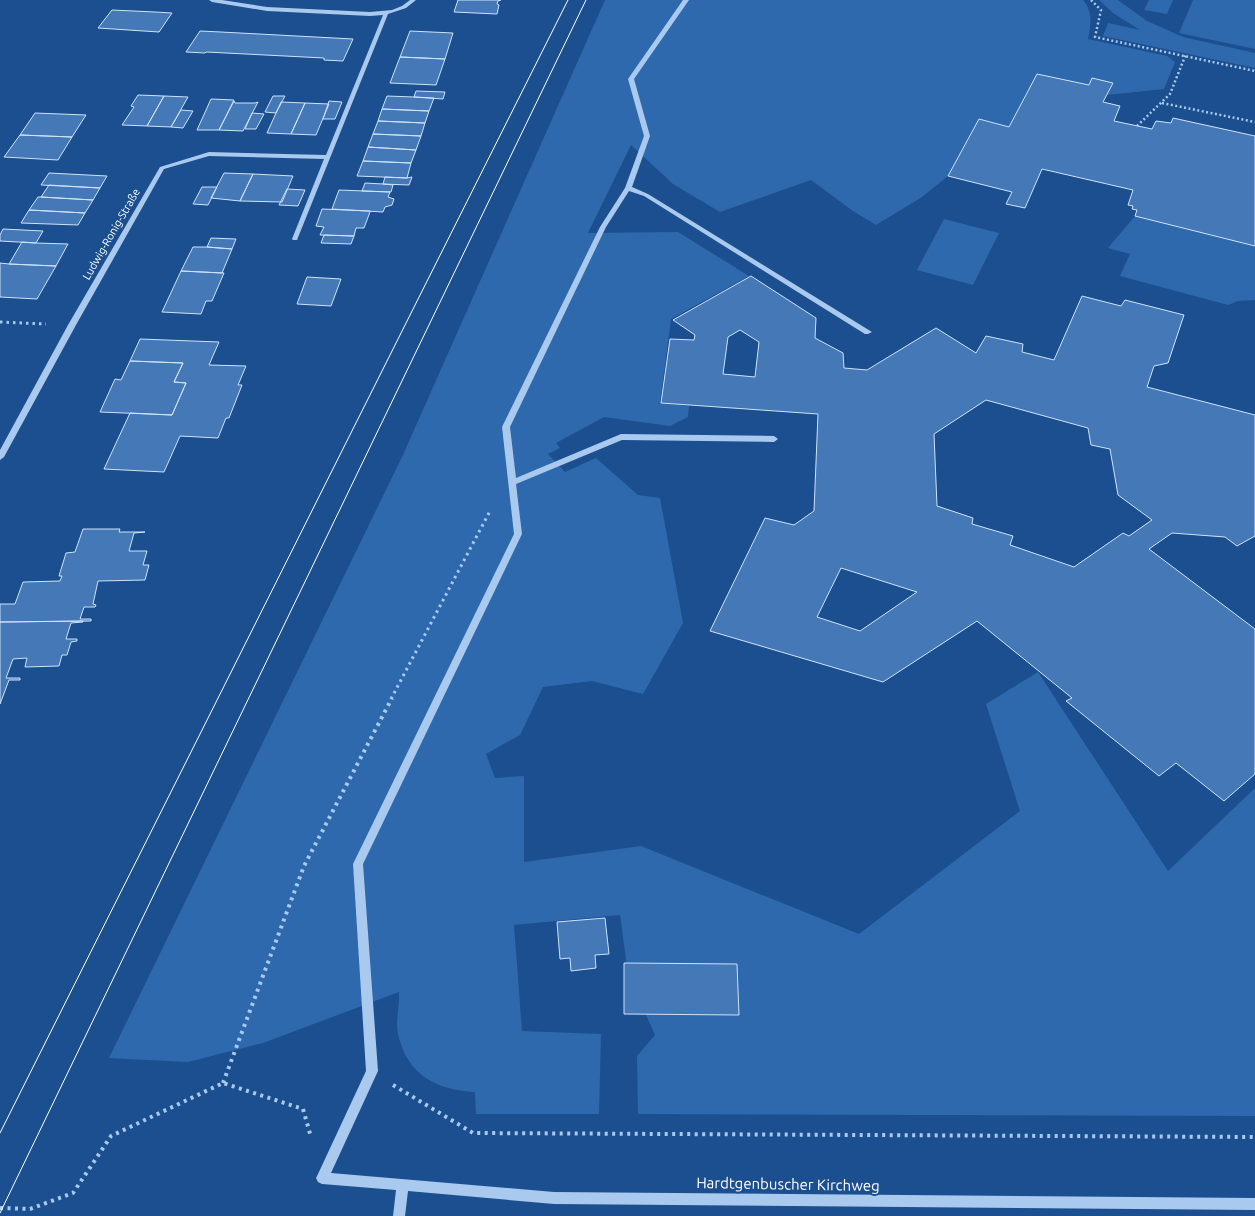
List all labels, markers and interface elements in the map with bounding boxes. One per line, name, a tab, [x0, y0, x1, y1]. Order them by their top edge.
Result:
street label: Ludwig-Ronig-Straße	[80, 186, 142, 282]
street label: Hardtgenbuscher Kirchweg	[696, 1174, 880, 1194]

